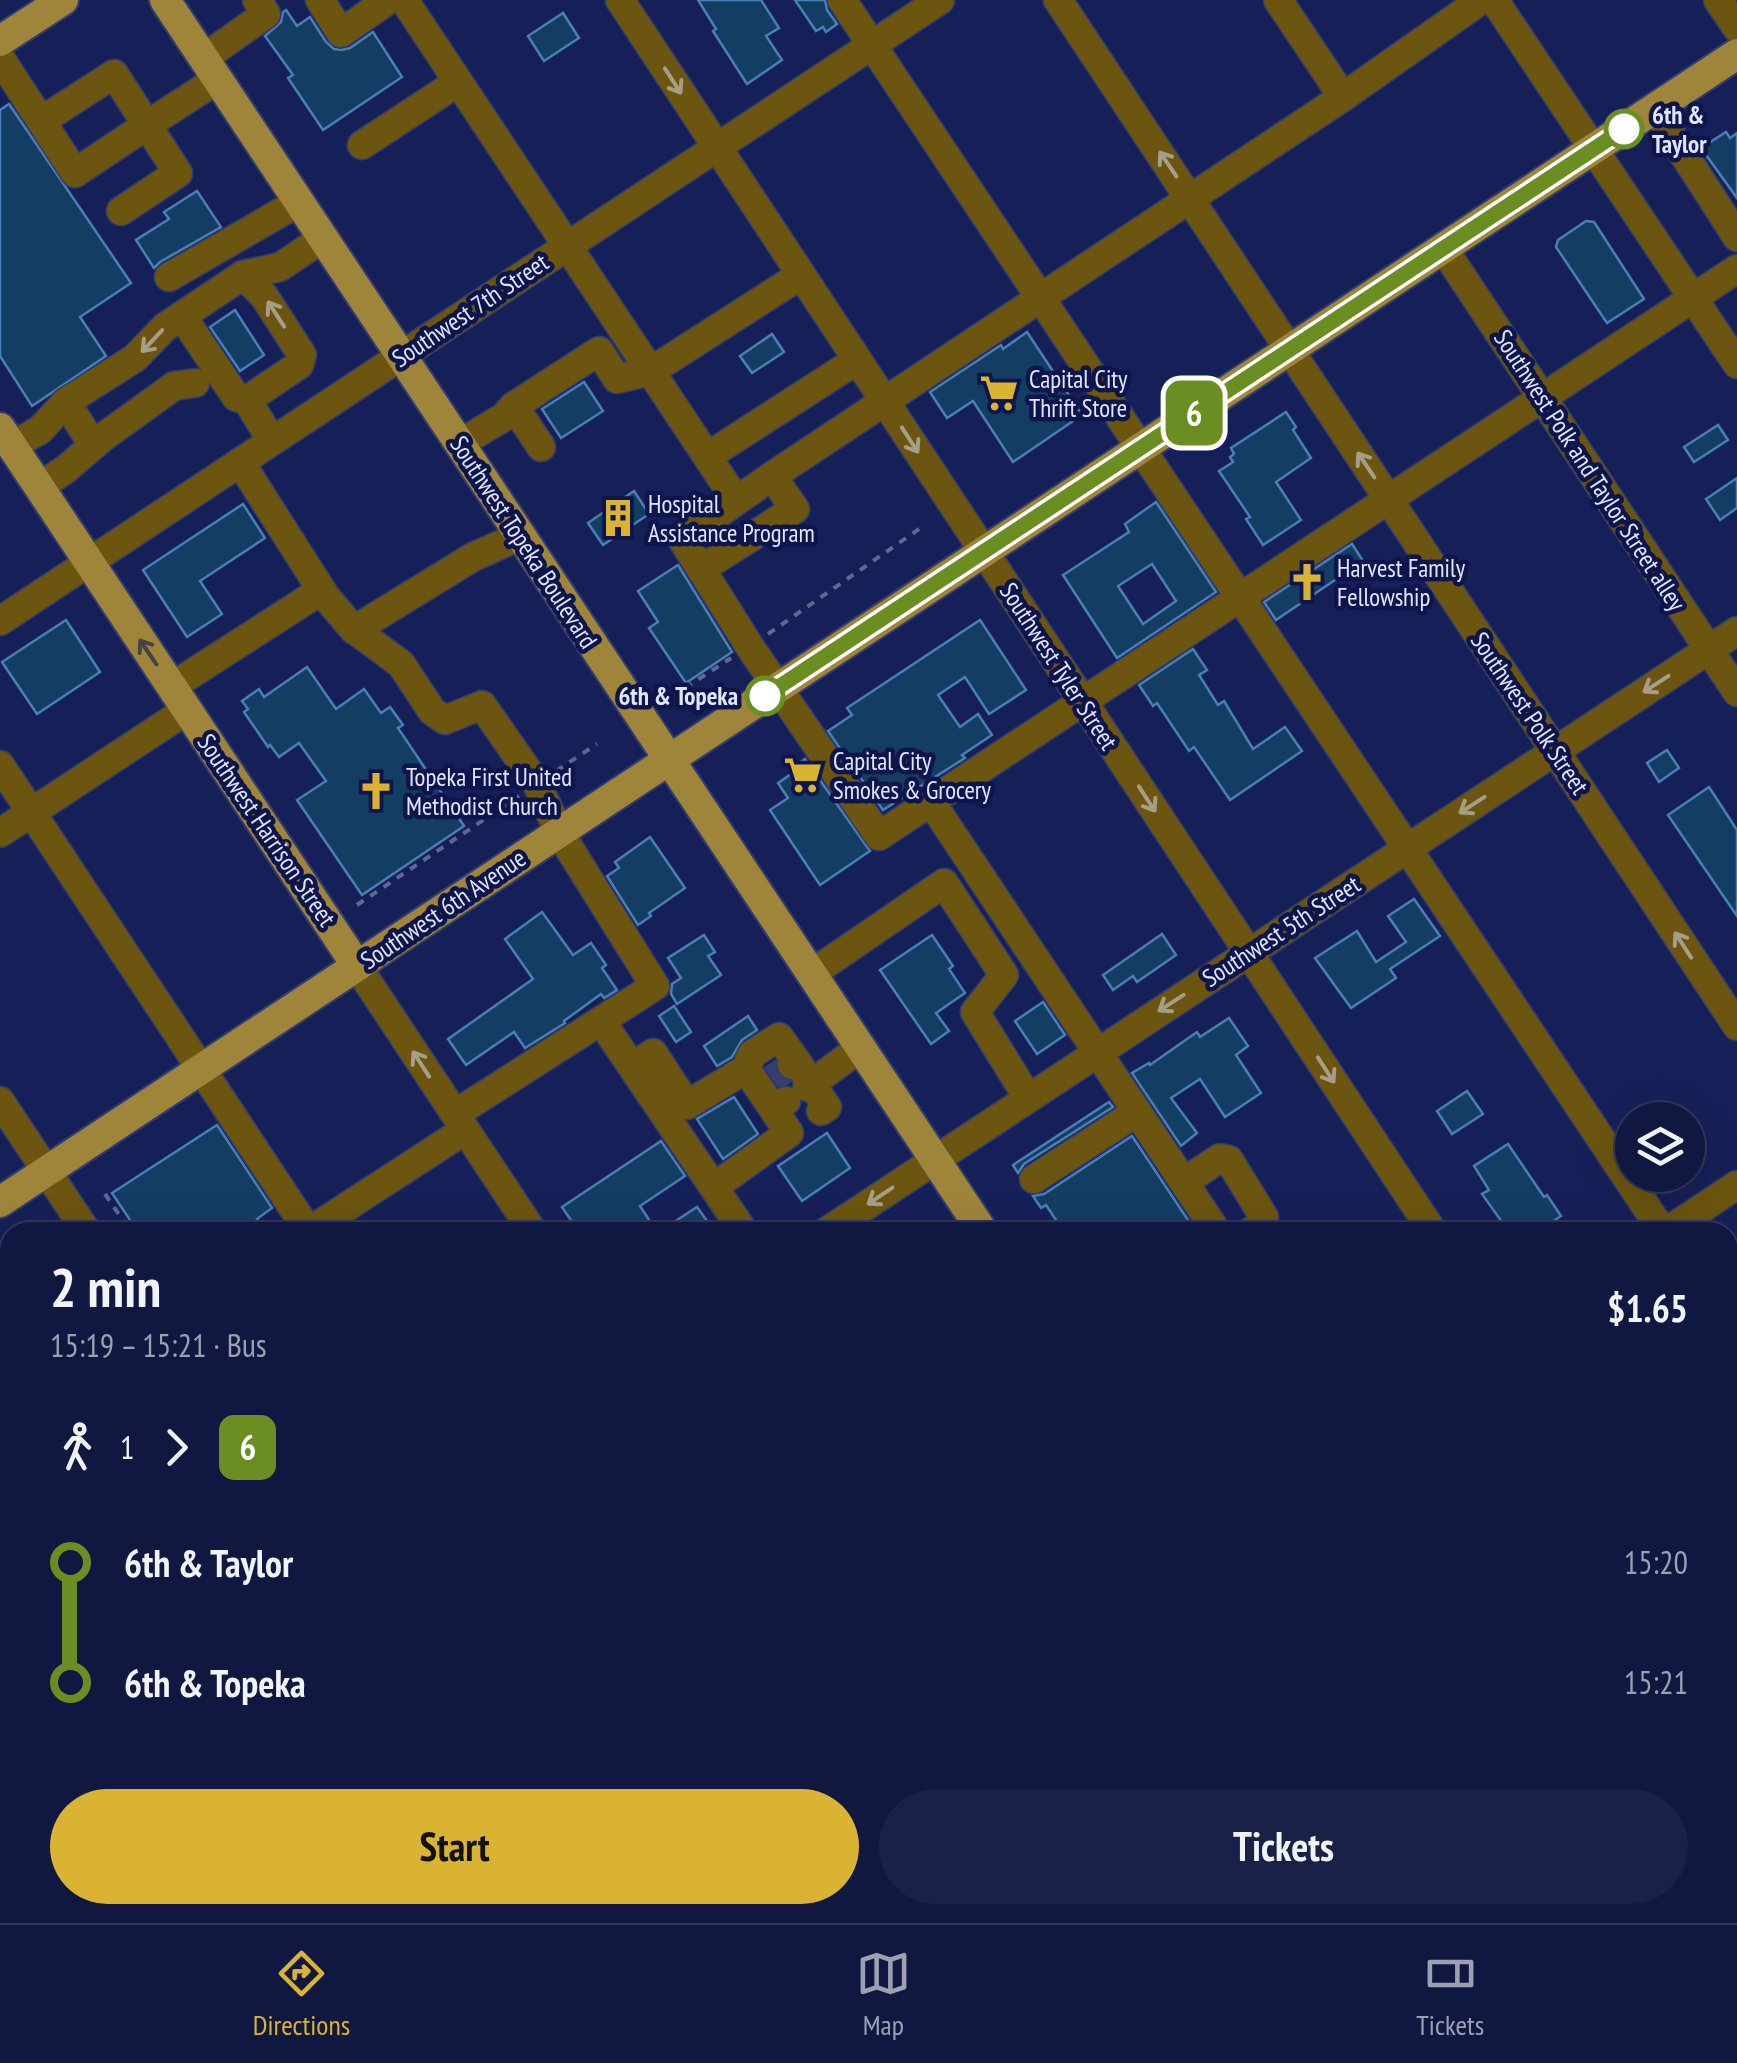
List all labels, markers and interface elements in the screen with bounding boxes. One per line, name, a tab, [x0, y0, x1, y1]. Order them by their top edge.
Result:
one-way arrow	[663, 67, 684, 95]
place label: 6th & Taylor	[1652, 99, 1707, 160]
marker: 6th & Taylor	[1605, 110, 1643, 148]
one-way arrow	[1158, 151, 1179, 179]
street label: Southwest 7th Street	[386, 246, 554, 374]
one-way arrow	[265, 301, 286, 329]
street label: Southwest Polk and Taylor Street alley	[1487, 323, 1693, 617]
one-way arrow	[141, 328, 164, 353]
place label: Capital City Thrift Store	[1029, 363, 1128, 424]
supermarket icon: Capital City Thrift Store	[978, 372, 1020, 414]
line badge: 6	[1162, 380, 1226, 446]
text: 6	[1186, 390, 1202, 436]
one-way arrow	[899, 426, 920, 454]
street label: Southwest Topeka Boulevard	[443, 430, 605, 654]
one-way arrow	[1356, 452, 1377, 480]
place label: Hospital Assistance Program	[648, 488, 815, 549]
building icon: Hospital Assistance Program	[597, 497, 639, 539]
place label: Harvest Family Fellowship	[1337, 552, 1466, 613]
church icon: Harvest Family Fellowship	[1286, 561, 1328, 603]
street label: Southwest Tyler Street	[993, 576, 1125, 756]
street label: Southwest Polk Street	[1464, 626, 1596, 800]
one-way arrow	[138, 638, 159, 666]
one-way arrow	[1642, 674, 1670, 695]
marker: 6th & Topeka	[746, 677, 784, 715]
place label: 6th & Topeka	[618, 680, 738, 712]
street label: Southwest Harrison Street	[191, 728, 343, 933]
place label: Capital City Smokes & Grocery	[833, 745, 992, 806]
supermarket icon: Capital City Smokes & Grocery	[782, 754, 824, 796]
place label: Topeka First United Methodist Church	[406, 761, 572, 822]
church icon: Topeka First United Methodist Church	[355, 770, 397, 812]
one-way arrow	[1136, 785, 1157, 813]
one-way arrow	[1458, 795, 1487, 816]
street label: Southwest 6th Avenue	[354, 842, 532, 976]
street label: Southwest 5th Street	[1196, 868, 1366, 994]
one-way arrow	[1673, 931, 1694, 959]
one-way arrow	[1158, 993, 1186, 1014]
one-way arrow	[411, 1050, 432, 1078]
one-way arrow	[1315, 1056, 1336, 1084]
map controls	[1615, 1102, 1705, 1192]
button: layers	[1615, 1102, 1705, 1192]
one-way arrow	[867, 1185, 895, 1206]
text: 2 min	[50, 1251, 161, 1322]
text: $1.65	[1607, 1283, 1688, 1332]
text: 15:19 – 15:21 · Bus	[50, 1324, 267, 1366]
icon: walk	[50, 1420, 105, 1475]
icon: forward	[149, 1420, 204, 1475]
text: 6	[239, 1424, 256, 1470]
text: 1	[120, 1426, 134, 1468]
text: 6th & Taylor	[124, 1538, 293, 1587]
text: 15:20	[1624, 1541, 1688, 1583]
text: 6th & Topeka	[124, 1658, 306, 1707]
text: 15:21	[1624, 1661, 1688, 1703]
button: Start	[50, 1789, 859, 1904]
button: Tickets	[879, 1789, 1688, 1904]
tab: Directions	[253, 1946, 350, 2043]
tab: Map	[856, 1946, 911, 2043]
tab: Tickets	[1416, 1946, 1484, 2043]

